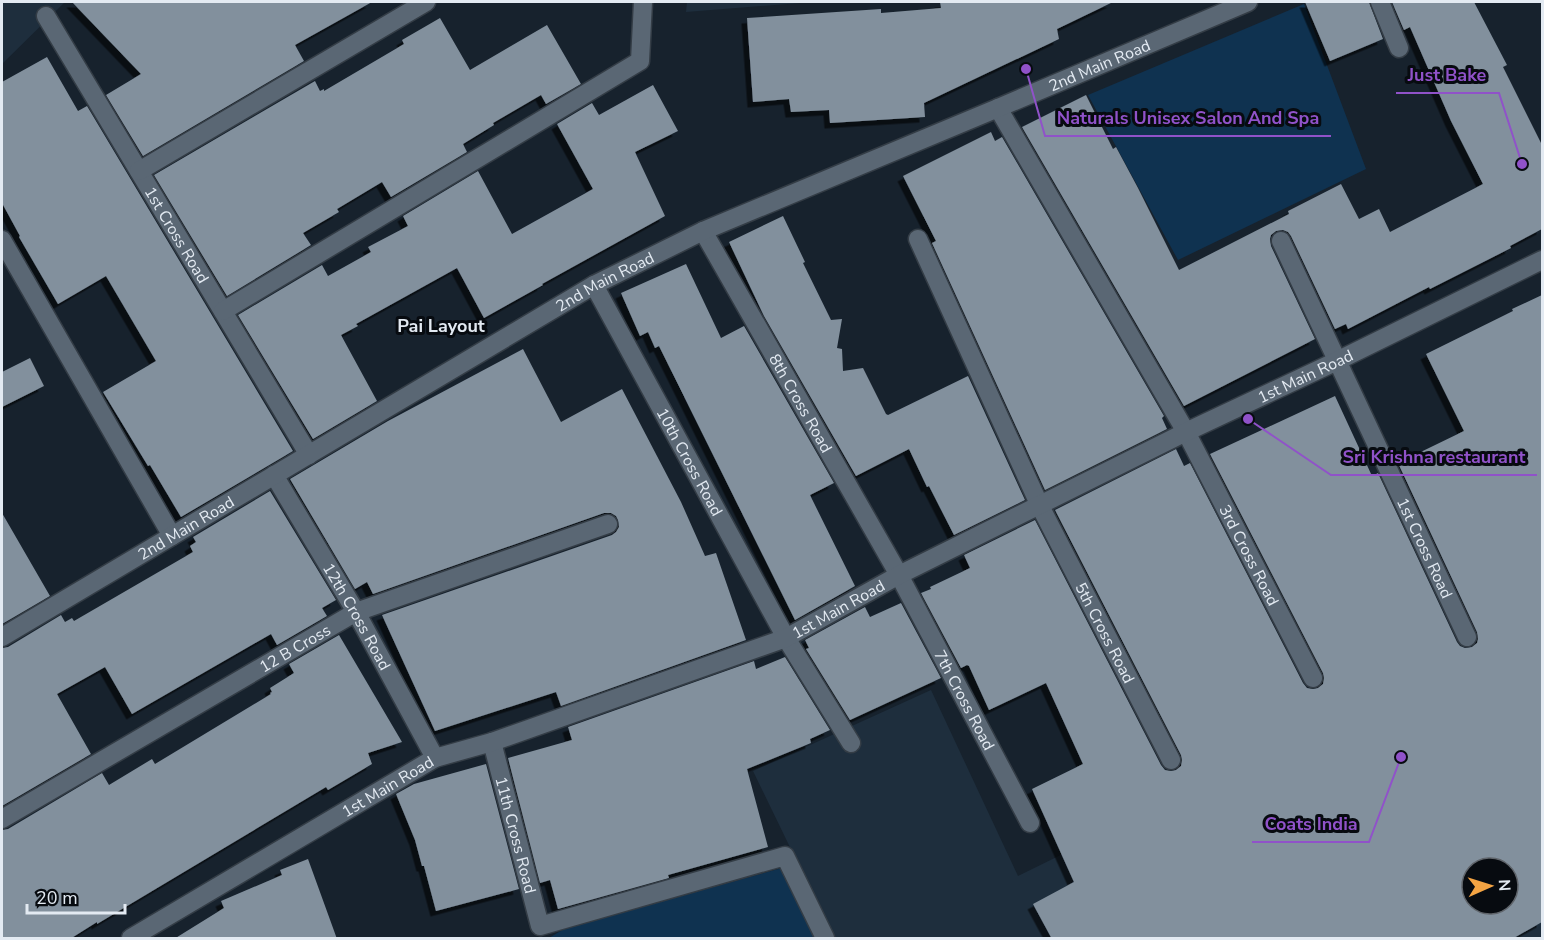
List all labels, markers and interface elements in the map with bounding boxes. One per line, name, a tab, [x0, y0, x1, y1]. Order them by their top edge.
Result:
street label: 2nd Main Road	[1045, 35, 1154, 97]
callout: Just Bake	[1396, 57, 1499, 93]
text: Just Bake	[1407, 63, 1487, 87]
callout: Naturals Unisex Salon And Spa	[1045, 100, 1331, 136]
text: Naturals Unisex Salon And Spa	[1057, 106, 1319, 130]
street label: 1st Cross Road	[139, 183, 214, 288]
street label: 2nd Main Road	[552, 247, 658, 317]
district label: Pai Layout	[397, 314, 485, 338]
street label: 1st Main Road	[1254, 345, 1357, 409]
street label: 8th Cross Road	[763, 350, 837, 457]
street label: 10th Cross Road	[651, 404, 728, 520]
callout: Sri Krishna restaurant	[1331, 439, 1537, 475]
text: Sri Krishna restaurant	[1343, 445, 1525, 469]
street label: 2nd Main Road	[134, 491, 239, 566]
street label: 1st Cross Road	[1391, 494, 1457, 602]
street label: 3rd Cross Road	[1213, 501, 1284, 610]
street label: 12th Cross Road	[317, 559, 395, 674]
street label: 1st Main Road	[788, 575, 889, 645]
street label: 5th Cross Road	[1069, 579, 1140, 687]
street label: 12 B Cross	[255, 619, 335, 678]
street label: 7th Cross Road	[928, 646, 1000, 754]
street label: 1st Main Road	[338, 751, 438, 823]
street label: 11th Cross Road	[489, 774, 541, 896]
callout: Coats India	[1252, 806, 1369, 842]
text: Coats India	[1264, 812, 1358, 836]
north arrow	[1460, 856, 1520, 916]
scale bar	[27, 877, 124, 915]
text: N	[1493, 879, 1515, 892]
text: 20 m	[36, 886, 78, 910]

